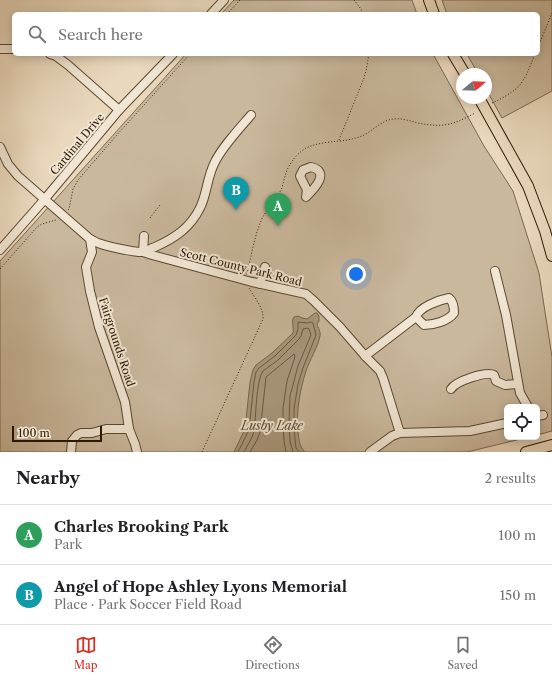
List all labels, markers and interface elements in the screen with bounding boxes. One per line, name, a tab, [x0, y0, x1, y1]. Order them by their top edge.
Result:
search box	[12, 12, 540, 56]
icon: search	[26, 23, 48, 45]
text: Search here	[58, 25, 143, 44]
north arrow	[456, 68, 492, 104]
street label: Cardinal Drive	[47, 110, 107, 178]
pin: B	[223, 177, 249, 210]
pin: A	[265, 193, 291, 226]
street label: Scott County Park Road	[179, 245, 304, 289]
your location	[346, 264, 366, 284]
street label: Fairgrounds Road	[96, 296, 138, 389]
map controls	[504, 404, 540, 440]
button: locate	[504, 404, 540, 440]
water label: Lusby Lake	[240, 418, 304, 433]
scale bar	[12, 424, 102, 443]
text: 100 m	[18, 426, 50, 440]
text: Nearby	[16, 468, 80, 488]
text: 2 results	[485, 470, 536, 486]
text: Charles Brooking Park	[54, 517, 229, 536]
text: A	[24, 527, 34, 543]
text: 100 m	[498, 527, 536, 543]
text: Park	[54, 536, 82, 552]
text: Angel of Hope Ashley Lyons Memorial	[54, 577, 347, 596]
text: B	[24, 587, 34, 603]
text: 150 m	[500, 587, 536, 603]
text: Place · Park Soccer Field Road	[54, 596, 242, 612]
tab: Map	[74, 634, 98, 672]
tab: Directions	[245, 634, 300, 672]
tab: Saved	[448, 634, 478, 672]

